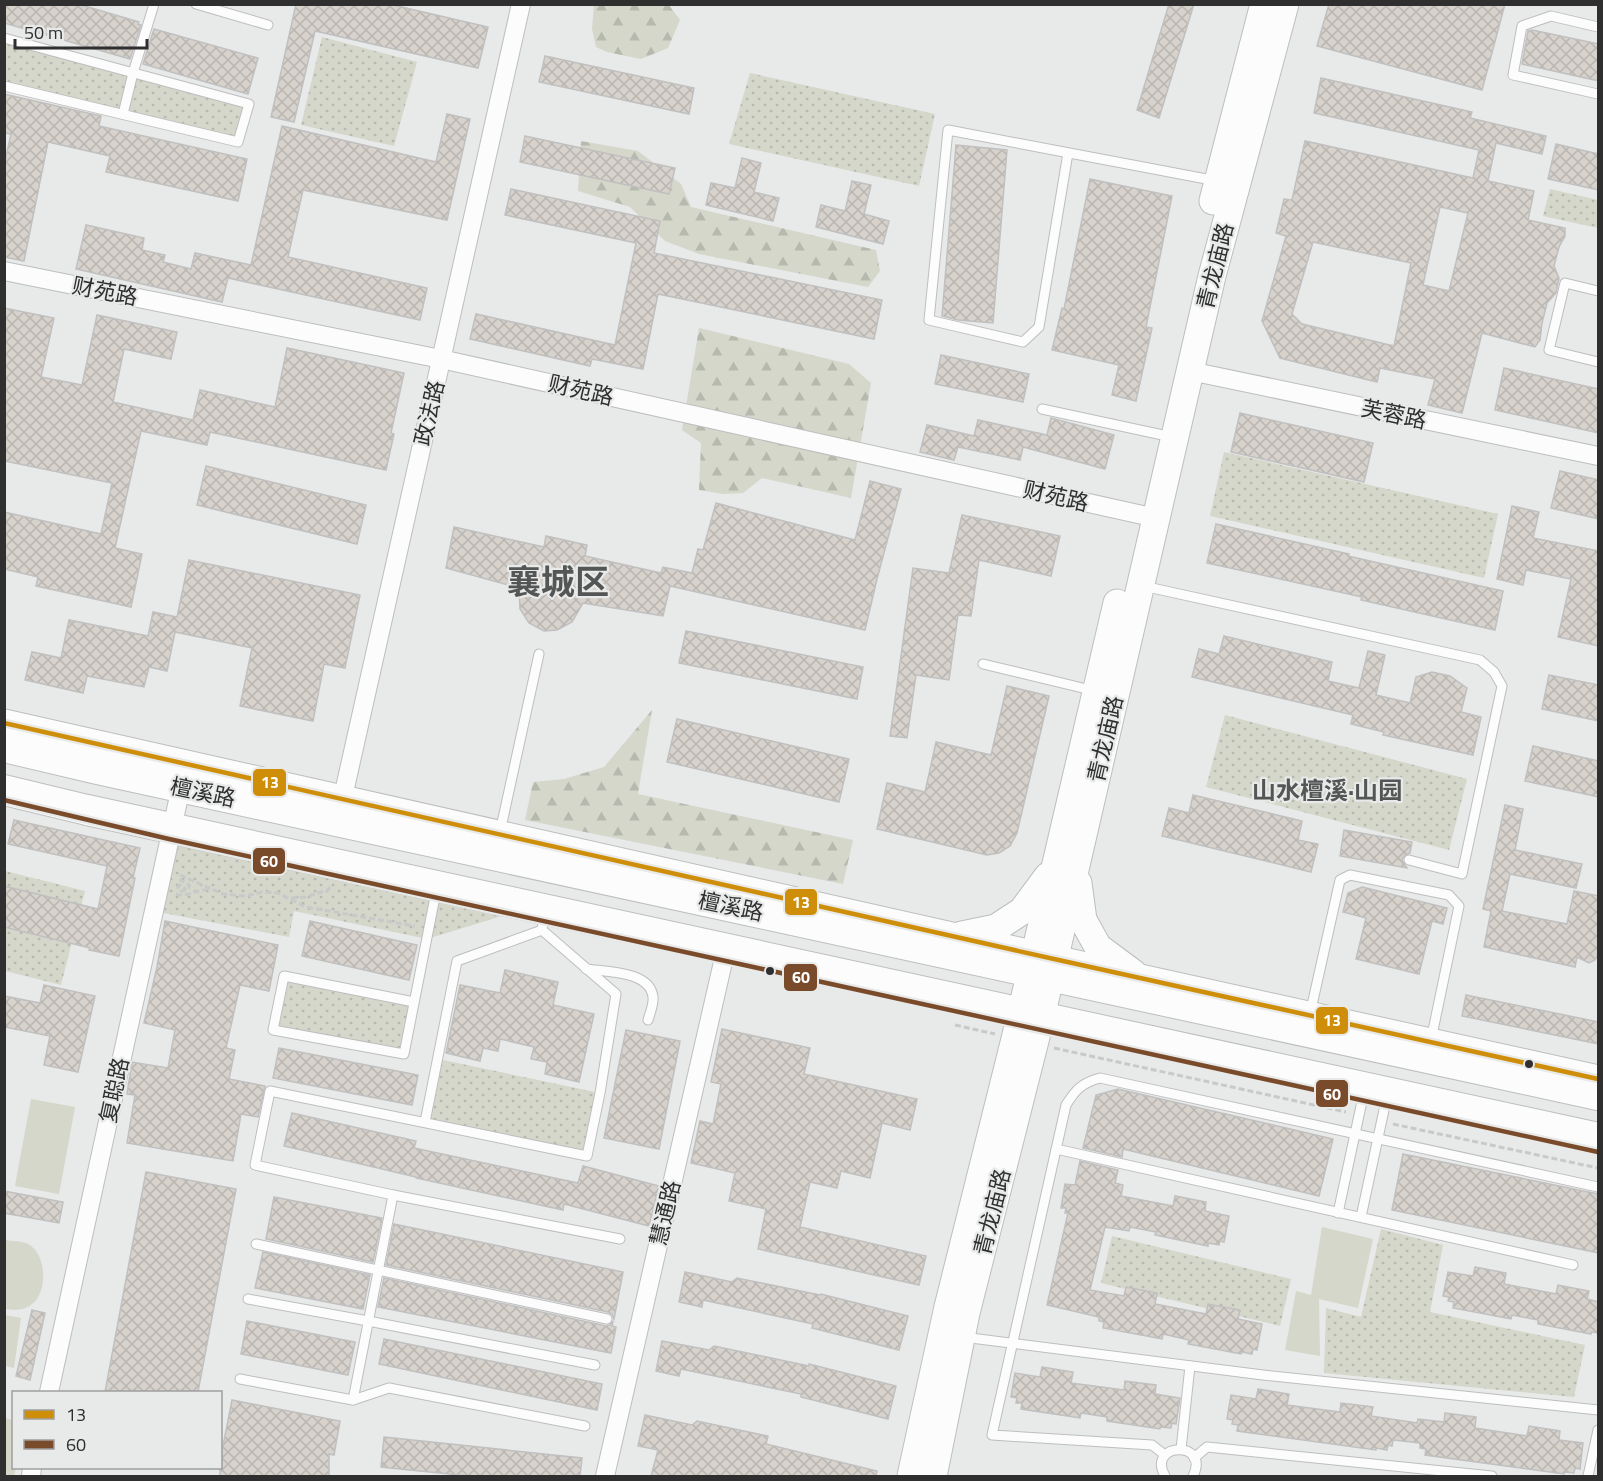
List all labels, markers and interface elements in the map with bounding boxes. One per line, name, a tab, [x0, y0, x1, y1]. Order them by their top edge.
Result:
scale bar	[15, 12, 147, 50]
text: 50 m	[24, 19, 63, 46]
street label: 青龙庙路	[1188, 219, 1242, 313]
street label: 财苑路	[69, 268, 141, 314]
street label: 财苑路	[545, 366, 617, 414]
street label: 政法路	[405, 377, 453, 449]
street label: 芙蓉路	[1358, 391, 1430, 437]
street label: 财苑路	[1020, 472, 1092, 520]
district label: 襄城区	[507, 555, 609, 607]
street label: 青龙庙路	[1079, 692, 1131, 786]
line badge: 13	[252, 768, 287, 797]
street label: 檀溪路	[167, 769, 239, 815]
text: 13	[261, 770, 279, 794]
district label: 山水檀溪·山园	[1252, 772, 1402, 808]
line badge: 60	[252, 847, 286, 875]
text: 60	[260, 849, 278, 873]
street label: 檀溪路	[695, 883, 767, 929]
line badge: 13	[784, 888, 818, 916]
text: 13	[792, 890, 810, 914]
line badge: 60	[783, 963, 818, 992]
unlabelled marker	[764, 965, 776, 977]
text: 60	[792, 965, 810, 989]
line badge: 13	[1315, 1006, 1349, 1035]
text: 13	[1323, 1008, 1341, 1032]
street label: 复聪路	[91, 1054, 137, 1126]
unlabelled marker	[1523, 1058, 1535, 1070]
line badge: 60	[1315, 1079, 1349, 1108]
text: 60	[1323, 1082, 1341, 1106]
street label: 青龙庙路	[965, 1165, 1019, 1259]
street label: 慧通路	[641, 1177, 689, 1249]
legend	[12, 1391, 222, 1469]
text: 13	[66, 1401, 86, 1428]
text: 60	[66, 1431, 86, 1458]

